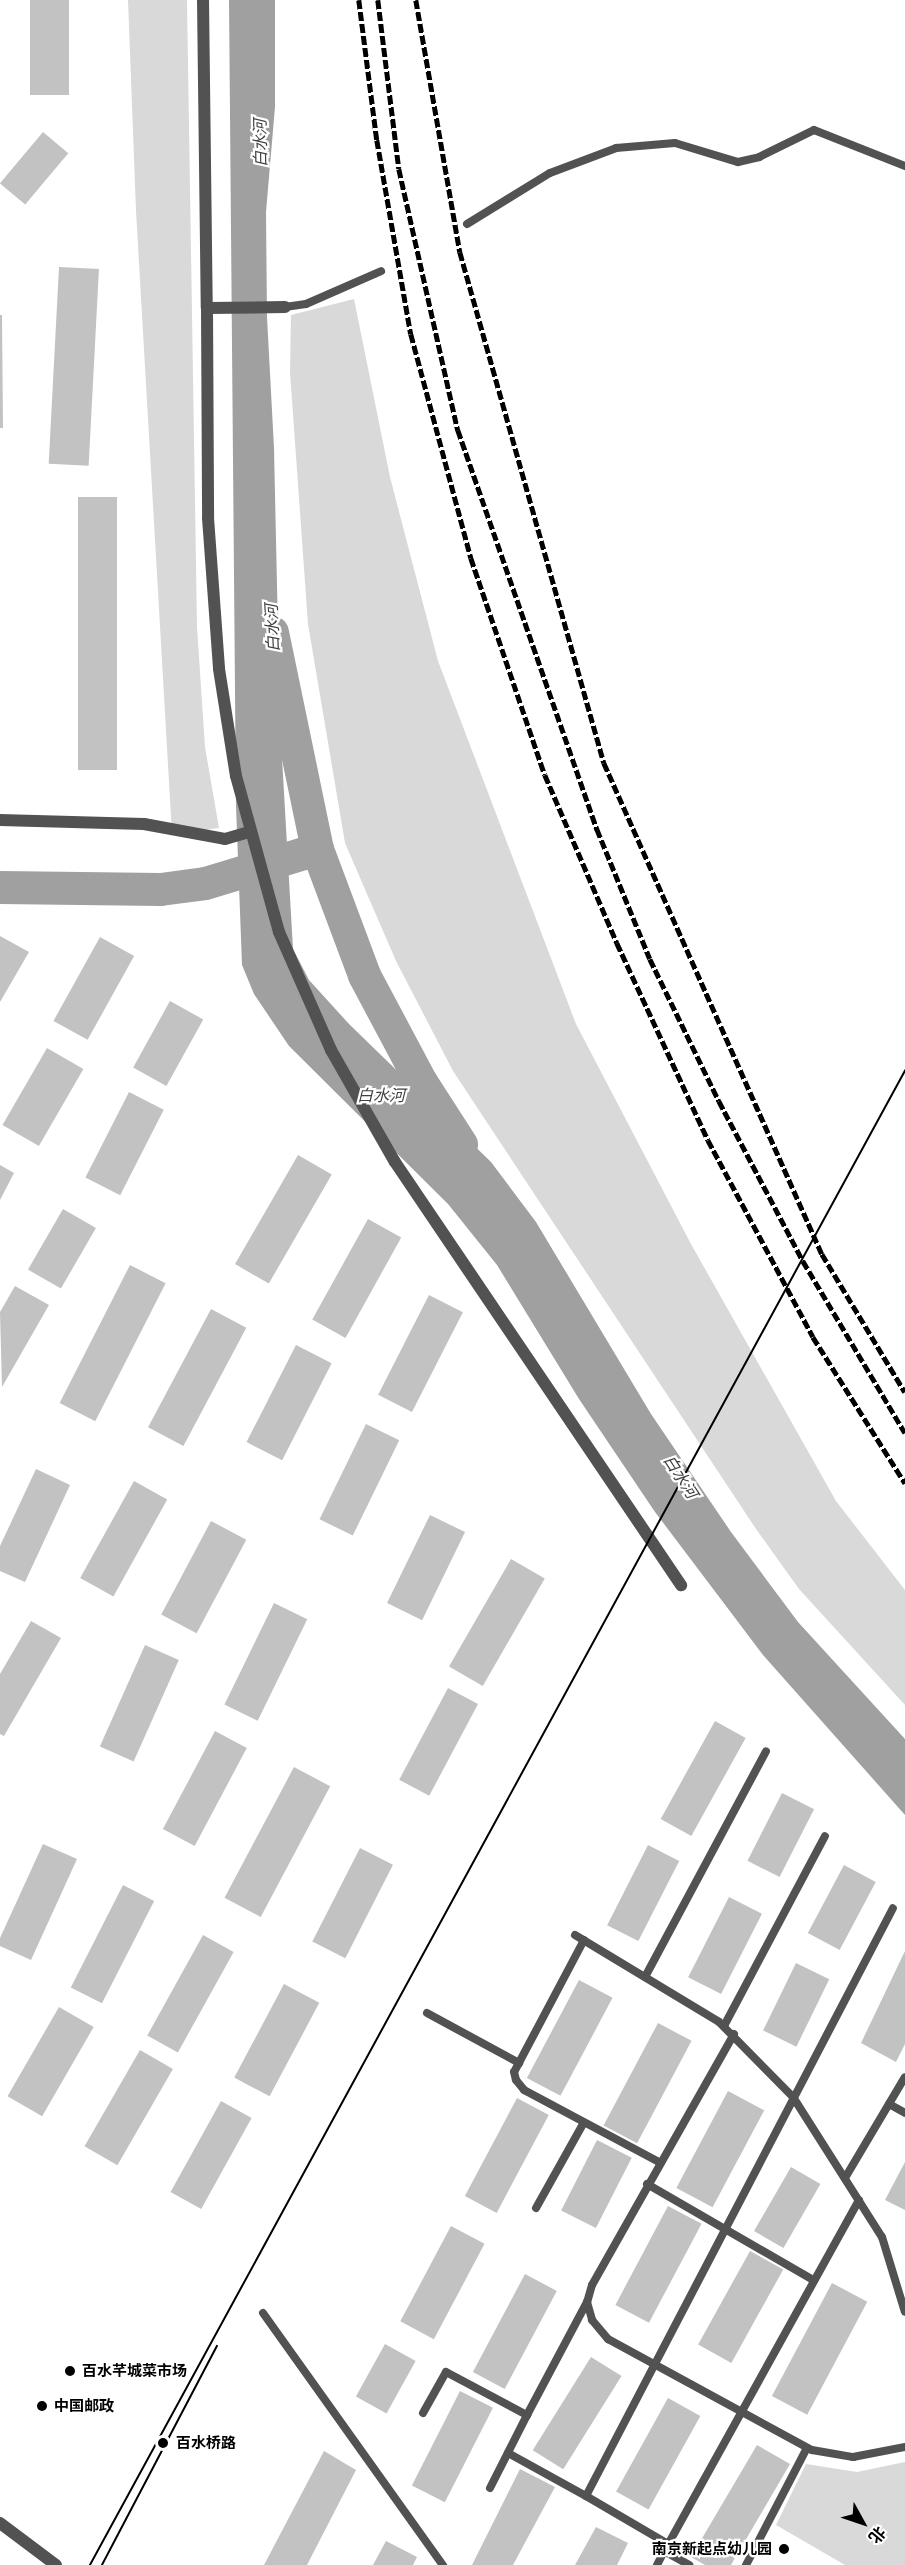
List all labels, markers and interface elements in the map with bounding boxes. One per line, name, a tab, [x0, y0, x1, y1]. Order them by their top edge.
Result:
water label: 白水河	[251, 119, 271, 167]
water label: 白水河	[262, 604, 284, 652]
water label: 白水河	[357, 1086, 405, 1106]
water label: 白水河	[659, 1452, 701, 1502]
place label: 百水芊城菜市场	[82, 2362, 187, 2380]
marker: 百水芊城菜市场	[63, 2364, 77, 2378]
place label: 中国邮政	[54, 2397, 114, 2415]
marker: 中国邮政	[35, 2399, 49, 2413]
marker: 百水桥路	[154, 2434, 172, 2452]
place label: 百水桥路	[176, 2434, 236, 2452]
north arrow	[833, 2493, 893, 2553]
text: 北	[865, 2523, 890, 2547]
place label: 南京新起点幼儿园	[652, 2540, 772, 2558]
marker: 南京新起点幼儿园	[777, 2542, 791, 2556]

